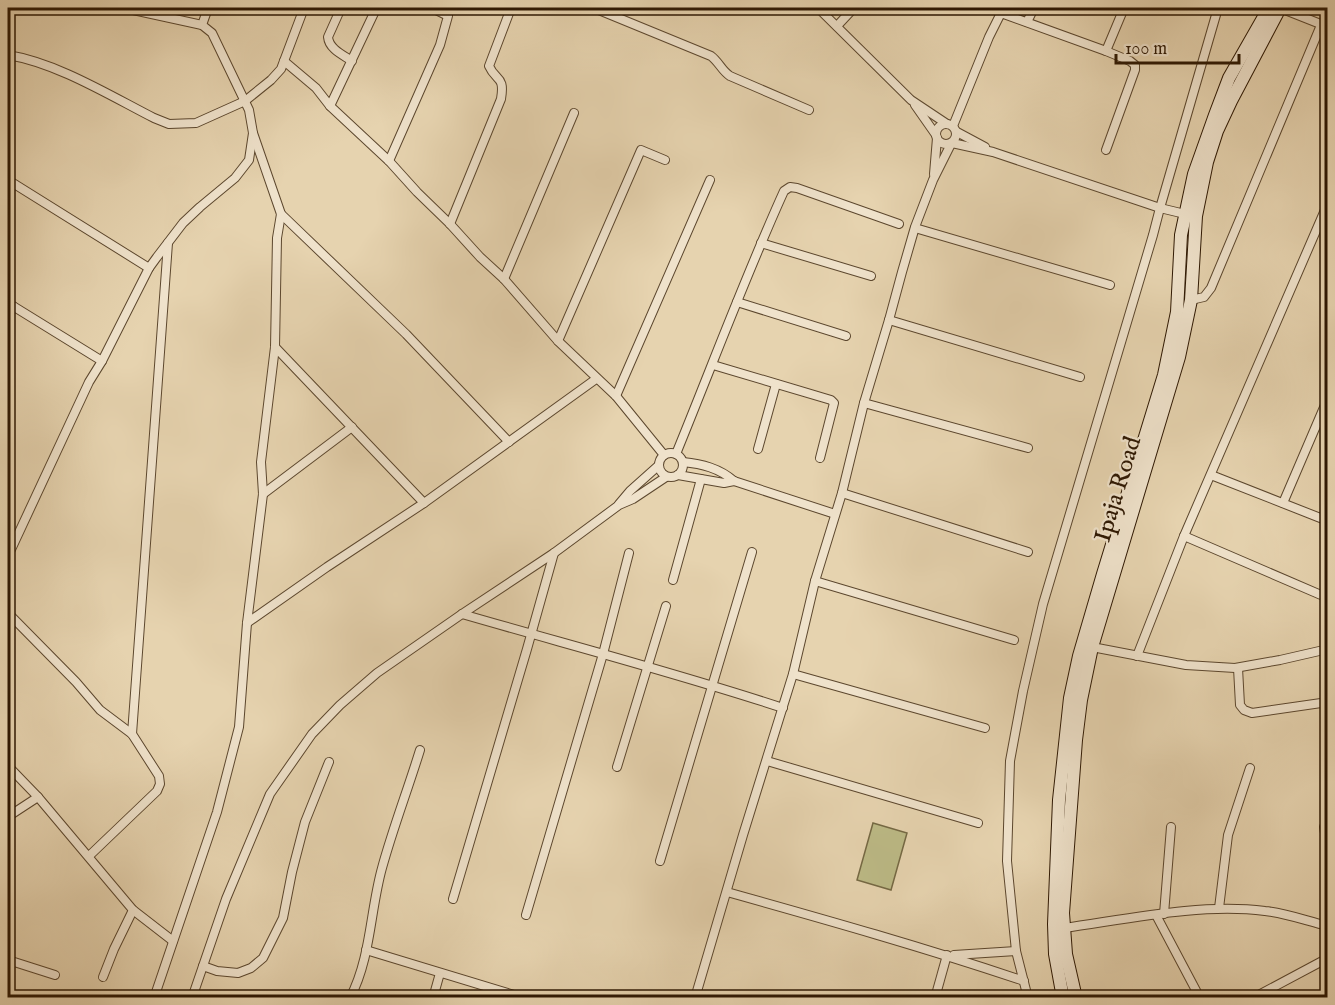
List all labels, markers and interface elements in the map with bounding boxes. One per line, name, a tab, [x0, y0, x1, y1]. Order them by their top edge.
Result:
scale bar	[1116, 27, 1239, 65]
text: 100 m	[1125, 38, 1167, 61]
street label: Ipaja Road	[1088, 433, 1149, 546]

